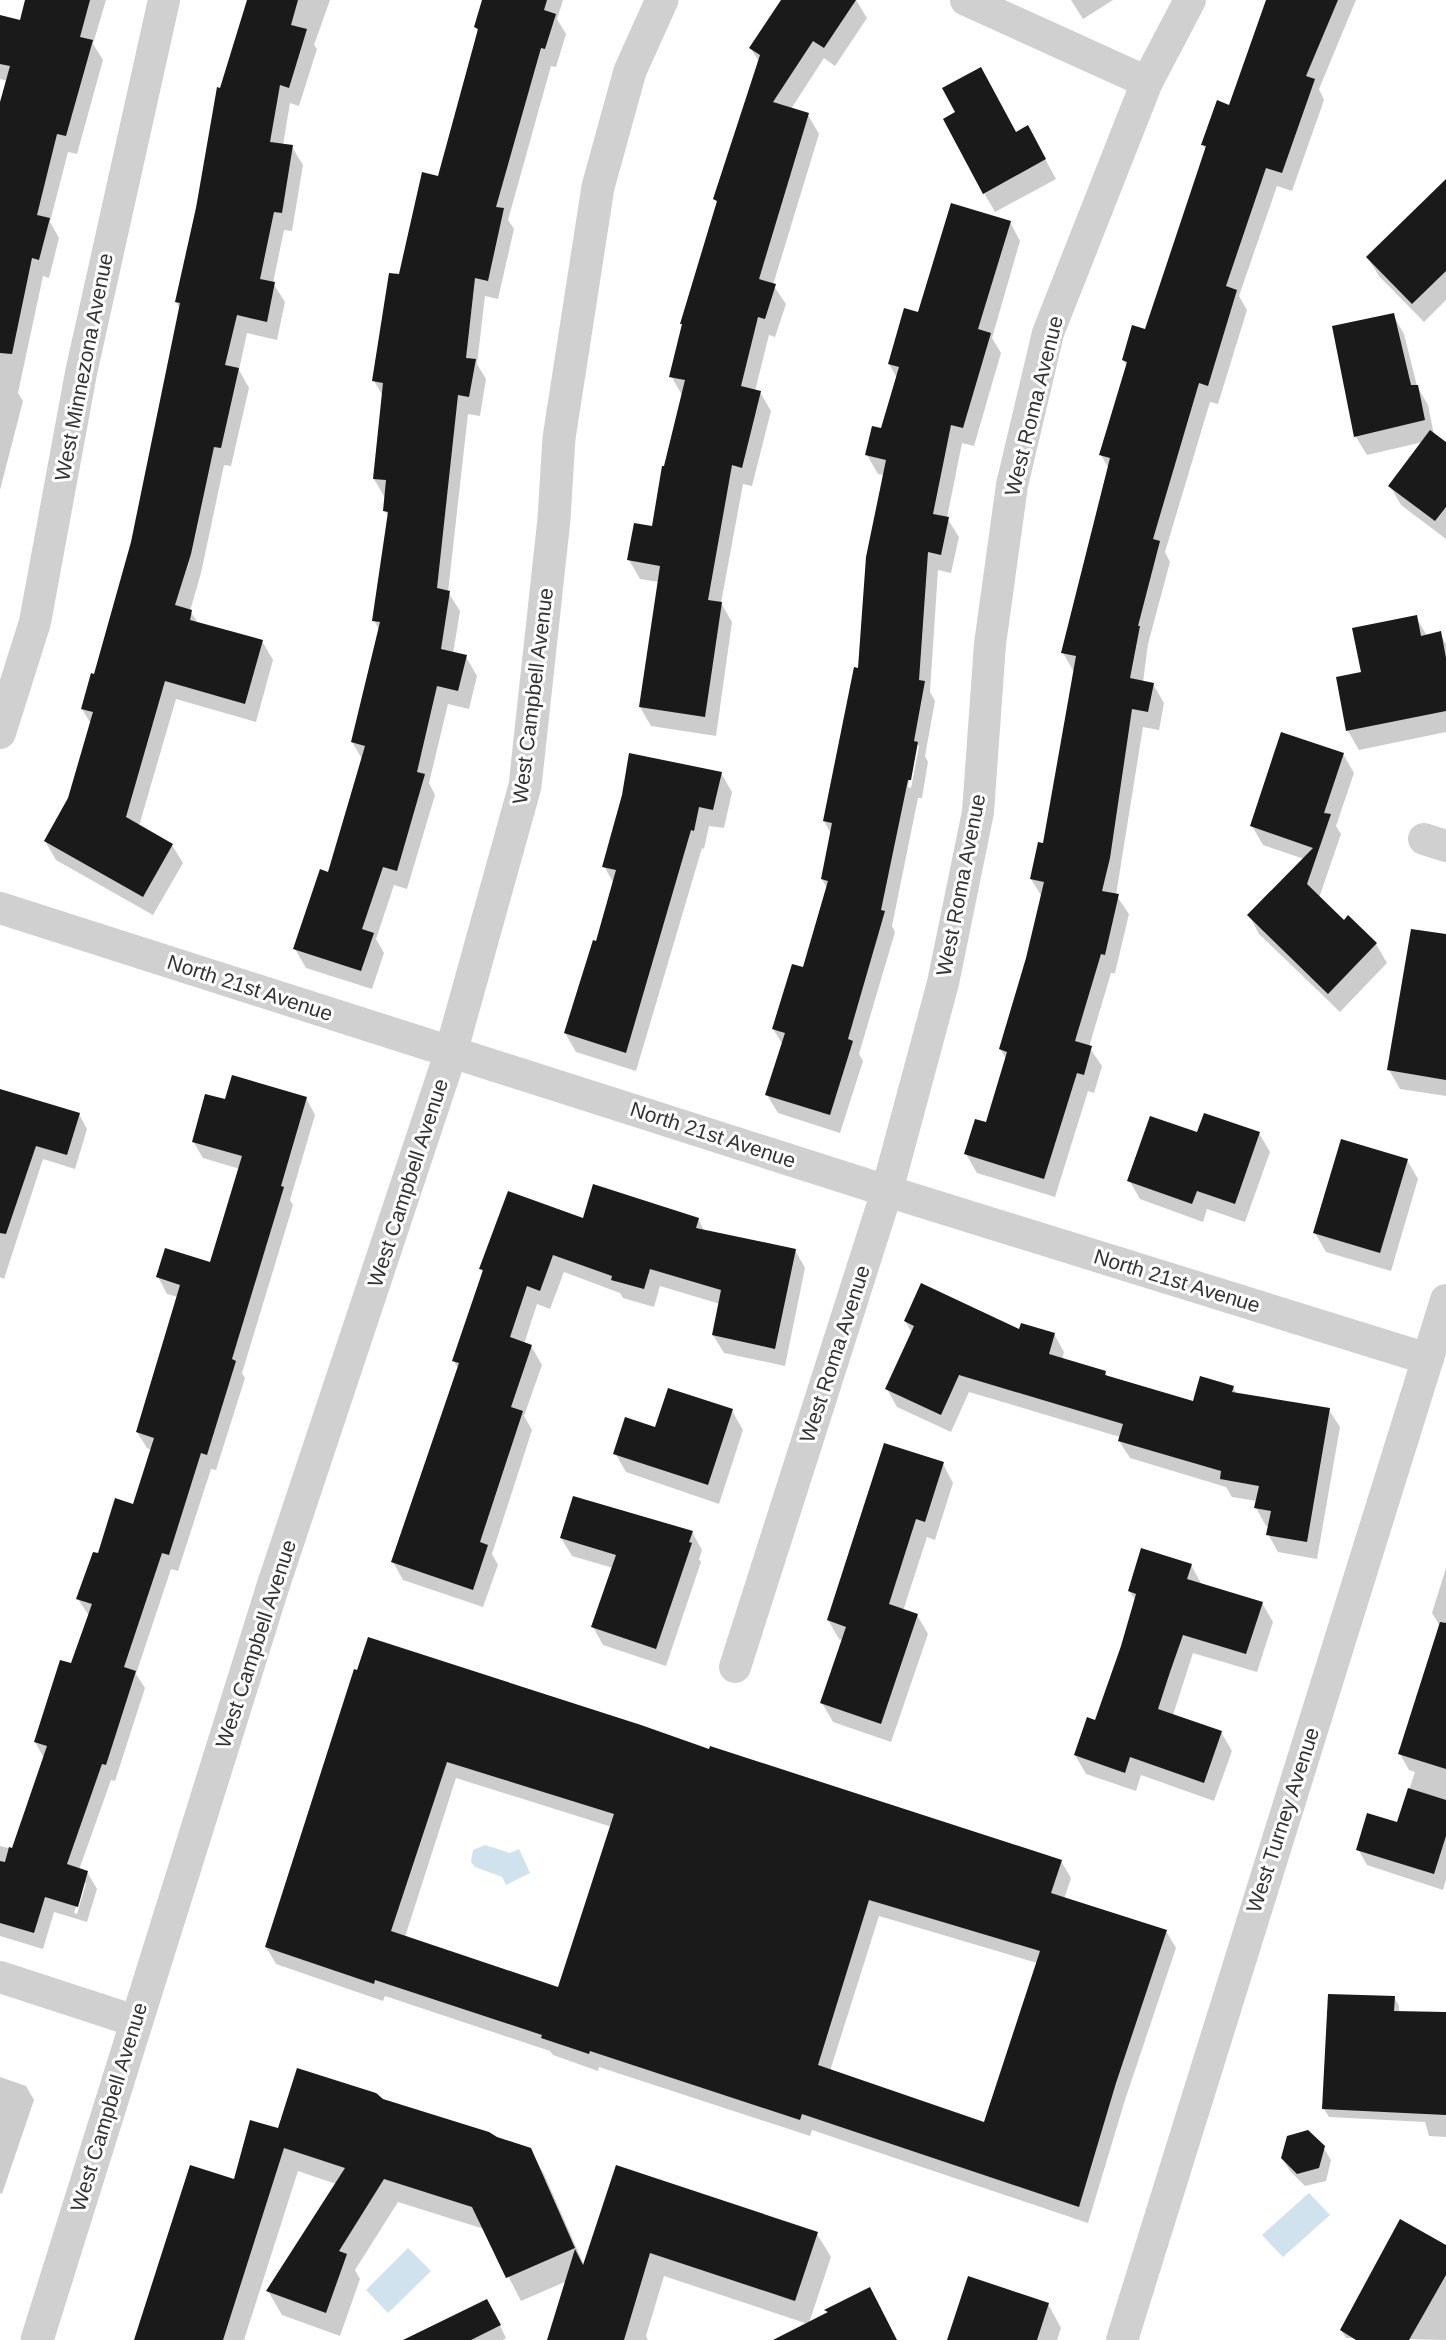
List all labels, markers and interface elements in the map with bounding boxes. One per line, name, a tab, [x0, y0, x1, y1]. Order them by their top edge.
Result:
street label: West Minnezona Avenue	[50, 251, 117, 483]
street label: West Roma Avenue	[1000, 313, 1067, 498]
street label: West Campbell Avenue	[508, 587, 557, 805]
street label: West Roma Avenue	[932, 792, 989, 978]
street label: North 21st Avenue	[165, 950, 336, 1025]
street label: West Campbell Avenue	[363, 1076, 452, 1290]
street label: North 21st Avenue	[628, 1097, 799, 1172]
street label: North 21st Avenue	[1091, 1244, 1263, 1317]
street label: West Roma Avenue	[795, 1262, 874, 1445]
street label: West Campbell Avenue	[211, 1537, 300, 1751]
street label: West Turney Avenue	[1242, 1725, 1323, 1915]
street label: West Campbell Avenue	[66, 1999, 151, 2214]

